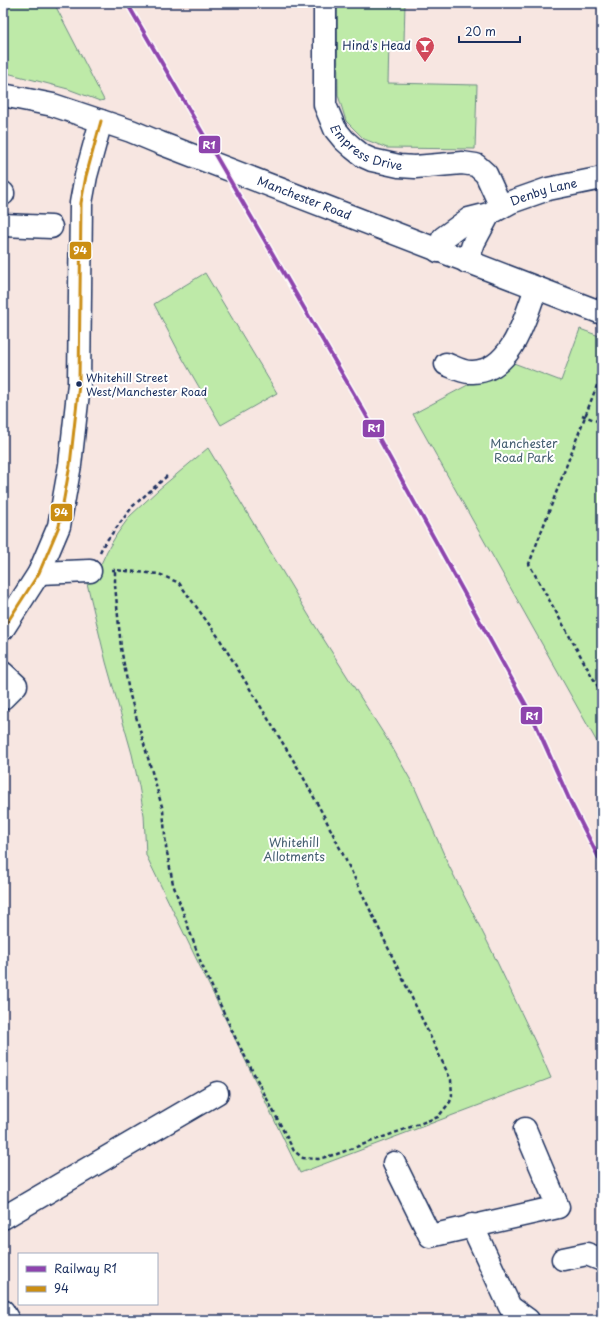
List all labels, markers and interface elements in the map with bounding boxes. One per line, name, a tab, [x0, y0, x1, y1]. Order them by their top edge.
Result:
scale bar	[459, 18, 520, 44]
text: 20 m	[465, 22, 496, 40]
bar icon: Hind's Head	[414, 35, 436, 63]
place label: Hind's Head	[342, 36, 411, 54]
street label: Empress Drive	[326, 122, 403, 174]
line badge: R1	[198, 135, 221, 154]
text: R1	[203, 136, 215, 153]
street label: Manchester Road	[255, 171, 354, 224]
street label: Denby Lane	[507, 173, 579, 210]
line badge: 94	[69, 241, 92, 260]
text: 94	[73, 241, 88, 258]
place label: Whitehill Street West/Manchester Road	[86, 369, 207, 400]
marker: Whitehill Street West/Manchester Road	[74, 379, 84, 389]
line badge: R1	[362, 419, 385, 438]
text: R1	[368, 419, 380, 436]
park label: Manchester Road Park	[490, 434, 558, 466]
line badge: 94	[50, 503, 73, 522]
text: 94	[54, 503, 69, 520]
line badge: R1	[520, 706, 543, 725]
text: R1	[526, 707, 538, 724]
park label: Whitehill Allotments	[263, 833, 325, 865]
legend	[18, 1253, 158, 1305]
text: Railway R1	[54, 1259, 117, 1277]
text: 94	[54, 1279, 69, 1297]

